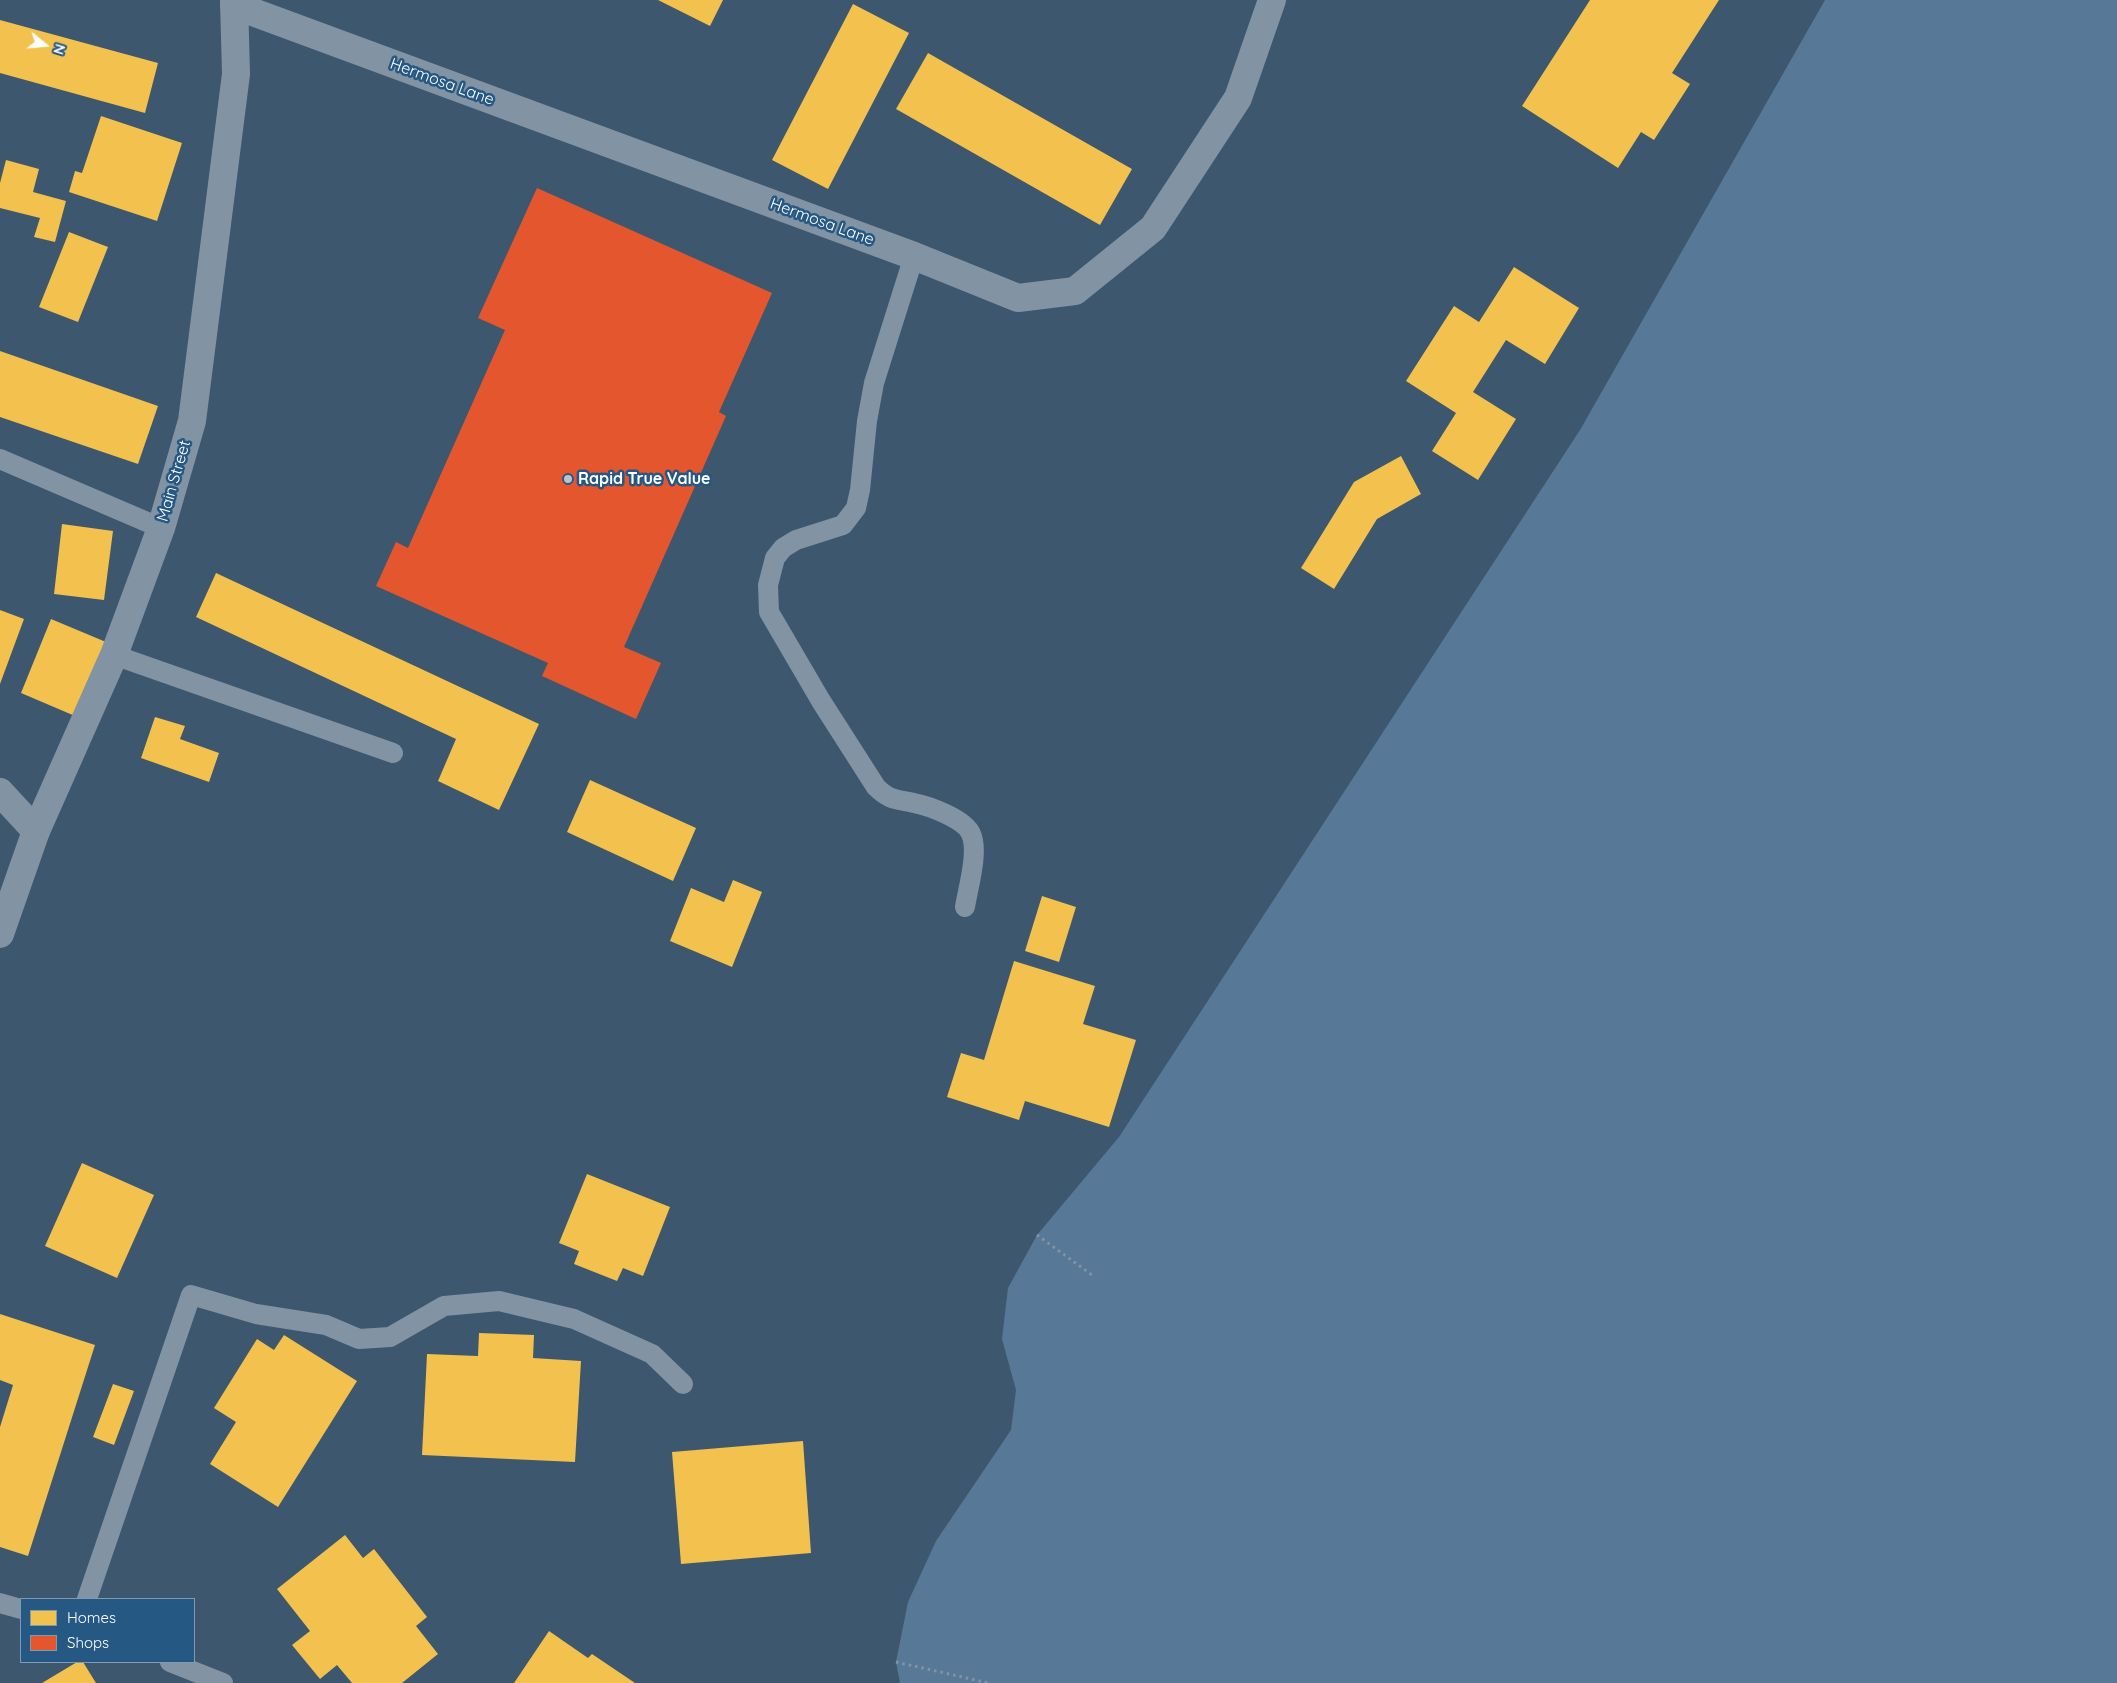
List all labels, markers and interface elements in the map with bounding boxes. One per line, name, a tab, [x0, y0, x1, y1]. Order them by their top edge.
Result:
north arrow	[20, 20, 70, 70]
text: N	[49, 42, 69, 57]
street label: Hermosa Lane	[387, 54, 497, 110]
street label: Hermosa Lane	[767, 194, 877, 250]
street label: Main Street	[153, 438, 195, 524]
place label: Rapid True Value	[578, 469, 711, 489]
marker: Rapid True Value	[562, 473, 574, 485]
legend	[20, 1598, 195, 1663]
text: Homes	[67, 1608, 116, 1627]
text: Shops	[67, 1633, 109, 1652]

